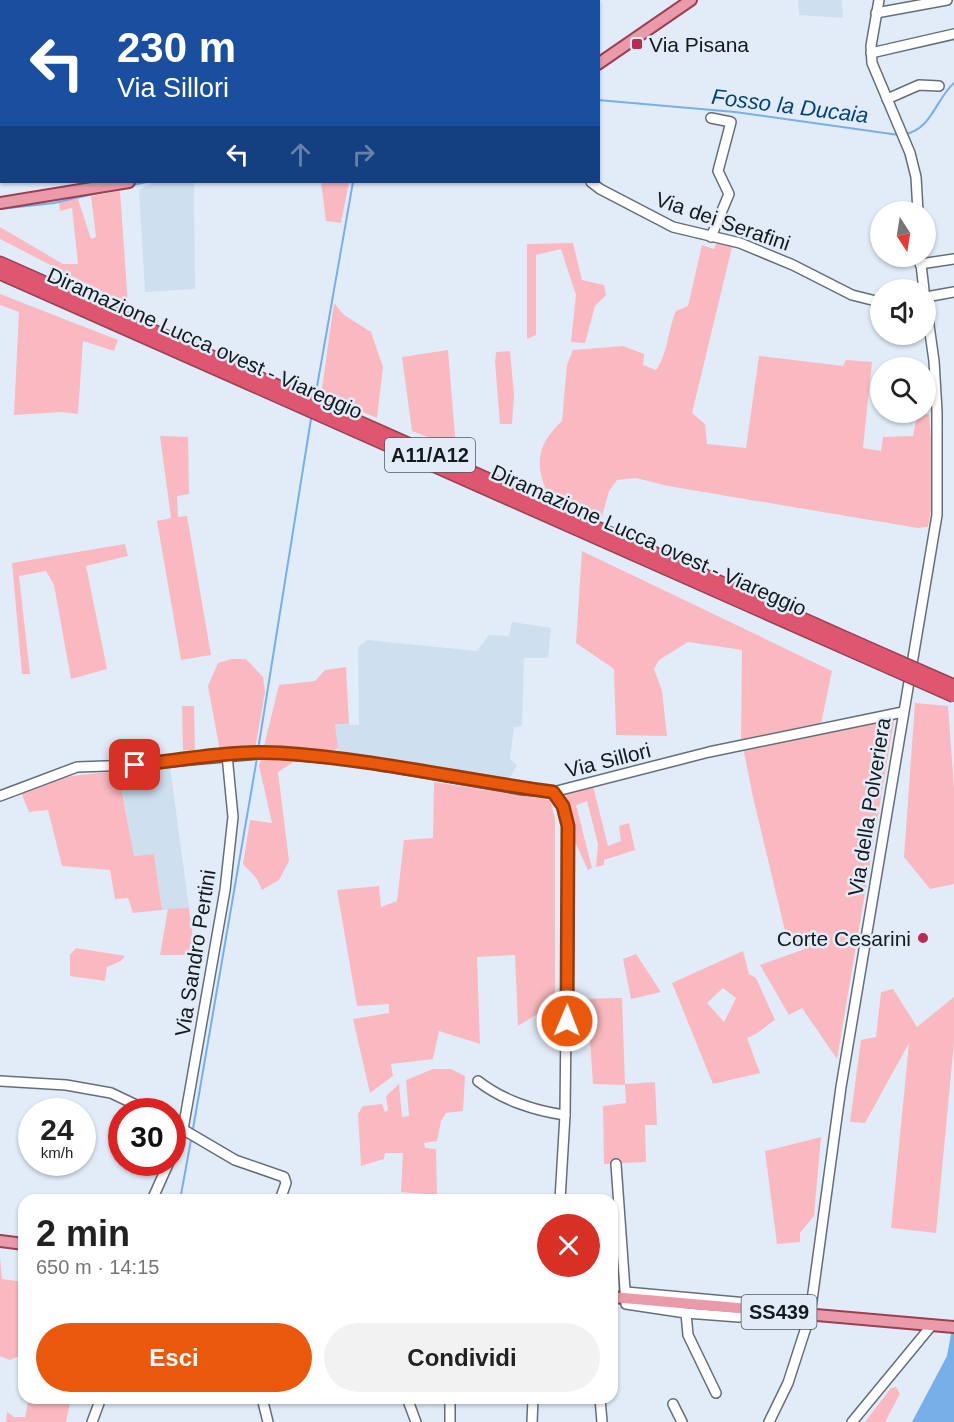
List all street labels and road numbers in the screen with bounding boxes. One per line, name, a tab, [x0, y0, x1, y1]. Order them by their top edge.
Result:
street label: Via dei Serafini	[653, 187, 793, 255]
street label: Diramazione Lucca ovest - Viareggio	[44, 263, 366, 423]
road number: A11/A12	[385, 438, 475, 472]
street label: Diramazione Lucca ovest - Viareggio	[488, 460, 810, 620]
street label: Via della Polveriera	[844, 716, 895, 898]
street label: Via Sillori	[563, 738, 653, 782]
street label: Via Sandro Pertini	[170, 868, 220, 1038]
road number: SS439	[742, 1295, 816, 1329]

